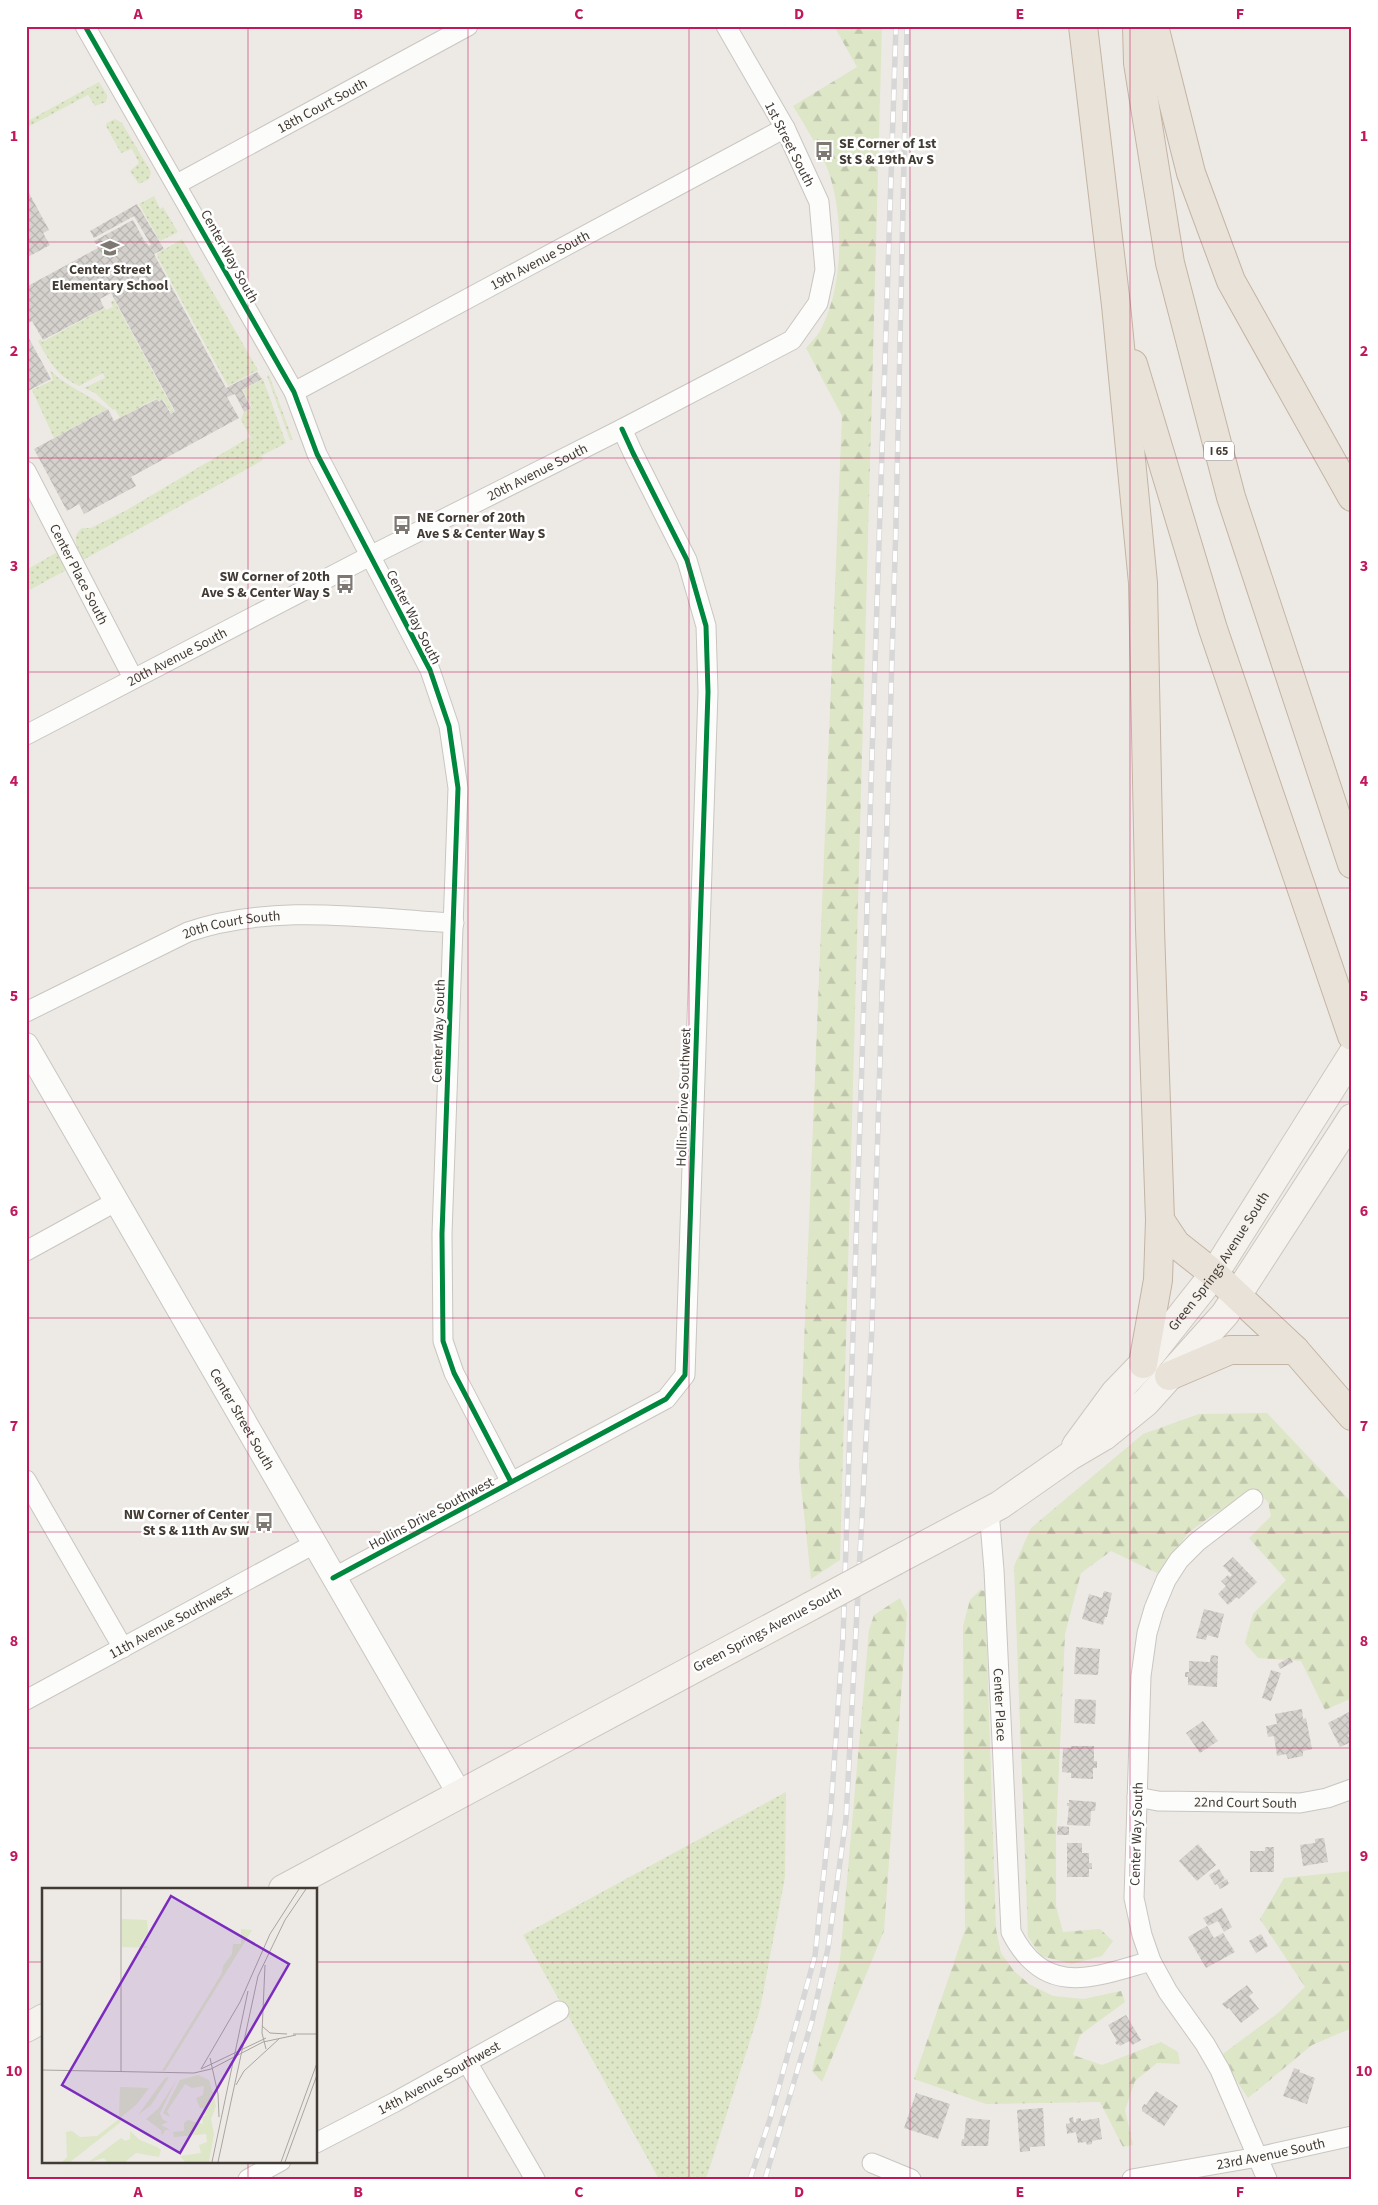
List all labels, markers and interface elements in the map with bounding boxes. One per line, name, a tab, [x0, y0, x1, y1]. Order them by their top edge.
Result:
text: A	[132, 3, 143, 25]
text: B	[353, 3, 363, 25]
text: C	[574, 3, 584, 25]
text: D	[794, 3, 804, 25]
text: E	[1016, 3, 1024, 25]
text: F	[1236, 3, 1244, 25]
street label: 18th Court South	[274, 74, 371, 139]
street label: 1st Street South	[759, 98, 819, 190]
text: 1	[10, 125, 18, 147]
text: 1	[1360, 125, 1368, 147]
place label: SE Corner of 1st St S & 19th Av S	[839, 134, 937, 170]
bus stop icon: SE Corner of 1st St S & 19th Av S	[813, 140, 835, 162]
street label: Center Way South	[195, 206, 263, 307]
street label: 19th Avenue South	[487, 226, 593, 296]
school or university icon: Center Street Elementary School	[99, 237, 121, 259]
place label: Center Street Elementary School	[52, 260, 168, 296]
text: 2	[10, 340, 18, 362]
text: 2	[1360, 340, 1368, 362]
street label: 20th Avenue South	[484, 439, 591, 506]
road number: I 65	[1204, 442, 1234, 461]
place label: NE Corner of 20th Ave S & Center Way S	[416, 508, 546, 544]
bus stop icon: NE Corner of 20th Ave S & Center Way S	[391, 514, 413, 536]
street label: Center Place South	[44, 520, 113, 629]
text: 3	[10, 555, 18, 577]
text: 3	[1360, 555, 1368, 577]
place label: SW Corner of 20th Ave S & Center Way S	[201, 567, 330, 603]
street label: Center Way South	[381, 567, 446, 668]
bus stop icon: SW Corner of 20th Ave S & Center Way S	[334, 573, 356, 595]
street label: 20th Avenue South	[124, 623, 231, 692]
text: 4	[10, 770, 19, 792]
text: 4	[1360, 770, 1369, 792]
street label: 20th Court South	[179, 906, 281, 944]
street label: Center Way South	[427, 979, 451, 1083]
text: 5	[10, 985, 18, 1007]
text: 5	[1360, 985, 1368, 1007]
street label: Hollins Drive Southwest	[672, 1027, 696, 1167]
street label: Green Springs Avenue South	[1164, 1188, 1275, 1336]
text: 6	[10, 1200, 18, 1222]
text: 6	[1360, 1200, 1368, 1222]
street label: Center Street South	[204, 1365, 279, 1474]
text: 7	[10, 1415, 18, 1437]
text: 7	[1360, 1415, 1368, 1437]
street label: Hollins Drive Southwest	[365, 1472, 498, 1555]
place label: NW Corner of Center St S & 11th Av SW	[124, 1505, 250, 1541]
bus stop icon: NW Corner of Center St S & 11th Av SW	[253, 1511, 275, 1533]
street label: 11th Avenue Southwest	[105, 1581, 236, 1664]
street label: Green Springs Avenue South	[690, 1582, 845, 1678]
text: 8	[10, 1630, 18, 1652]
text: 8	[1360, 1630, 1368, 1652]
street label: Center Place	[988, 1668, 1011, 1742]
street label: Center Way South	[1125, 1782, 1149, 1886]
street label: 22nd Court South	[1194, 1793, 1297, 1814]
text: 9	[10, 1845, 18, 1867]
text: 9	[1360, 1845, 1368, 1867]
inset map	[42, 1888, 318, 2162]
street label: 14th Avenue Southwest	[374, 2036, 504, 2120]
text: 10	[6, 2060, 22, 2082]
text: 10	[1356, 2060, 1372, 2082]
street label: 23rd Avenue South	[1215, 2133, 1327, 2175]
text: A	[132, 2181, 143, 2203]
text: B	[353, 2181, 363, 2203]
text: C	[574, 2181, 584, 2203]
text: D	[794, 2181, 804, 2203]
text: E	[1016, 2181, 1024, 2203]
text: F	[1236, 2181, 1244, 2203]

